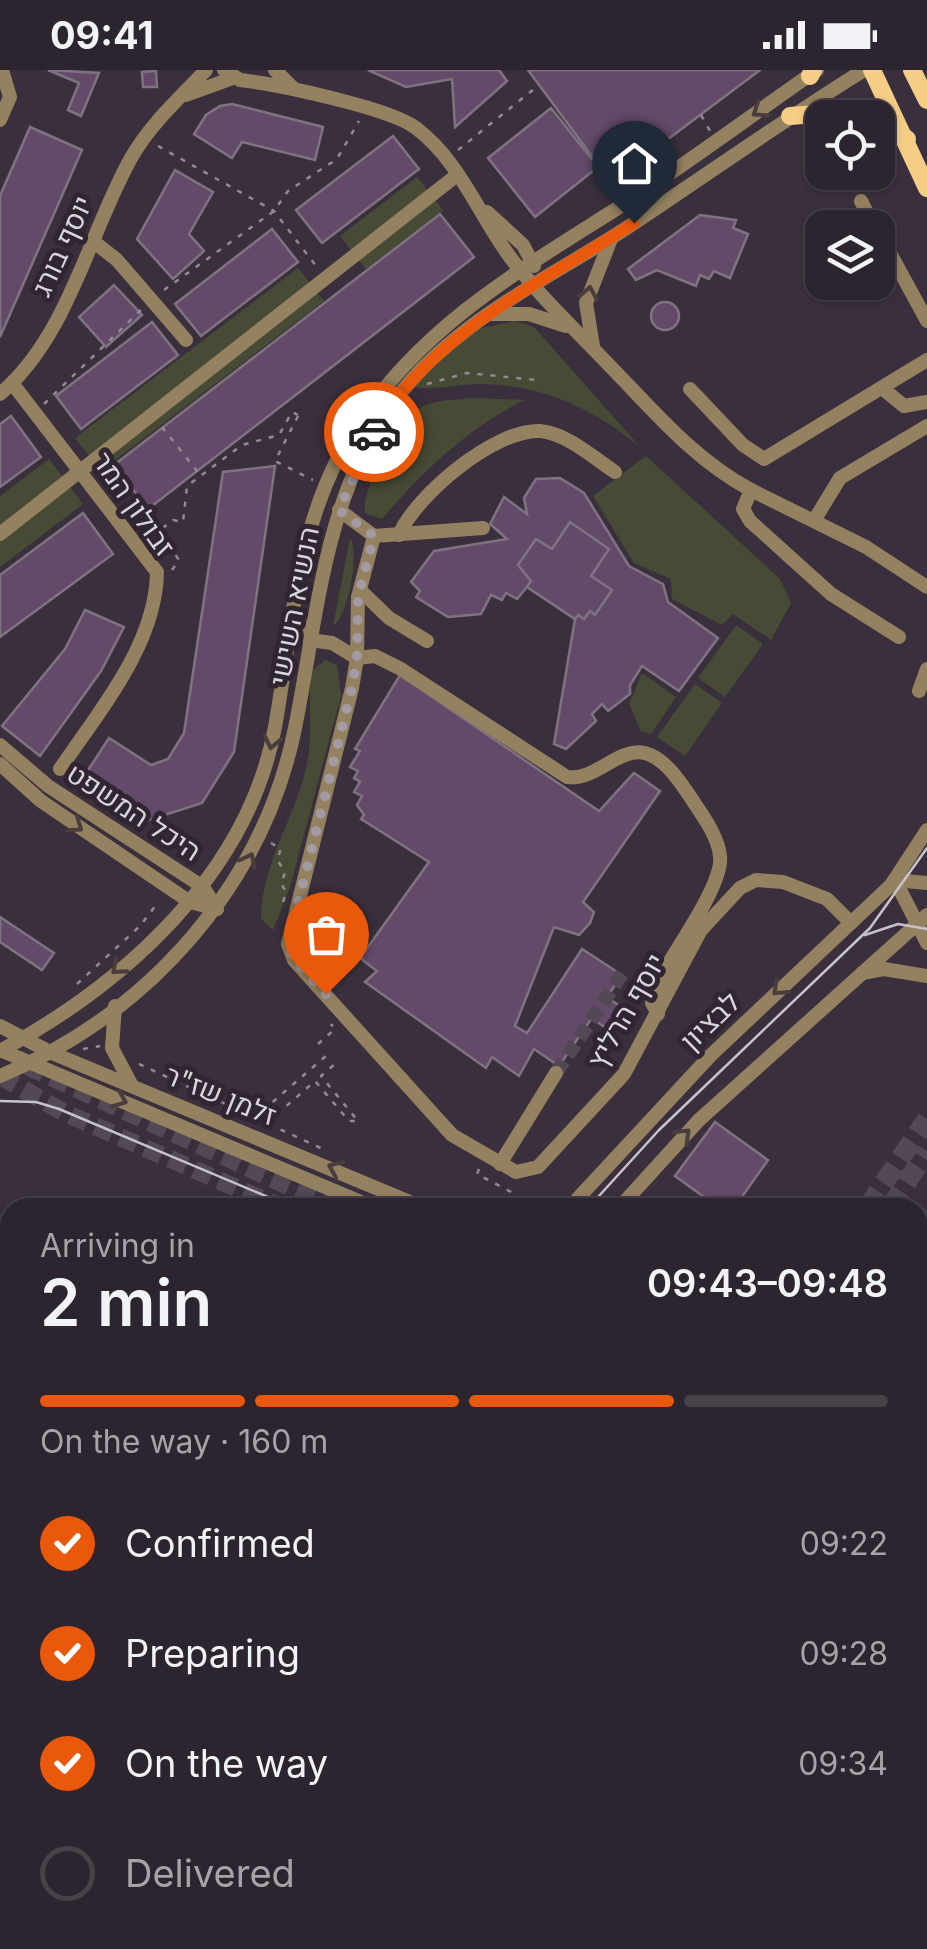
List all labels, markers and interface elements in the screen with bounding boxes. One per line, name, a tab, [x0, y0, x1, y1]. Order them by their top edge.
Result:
text: 09:41	[50, 12, 154, 58]
one-way arrow	[752, 99, 771, 117]
map controls	[805, 100, 895, 300]
button: locate	[805, 100, 895, 190]
pin	[592, 121, 677, 224]
icon: home	[607, 136, 662, 191]
street label: יוסף בורג	[24, 190, 100, 302]
button: layers	[805, 210, 895, 300]
one-way arrow	[578, 285, 599, 302]
courier	[324, 382, 424, 482]
icon: car	[347, 405, 402, 460]
street label: זבולון המר	[86, 445, 182, 563]
street label: הנשיא השישי	[262, 524, 326, 688]
one-way arrow	[262, 733, 283, 750]
street label: היכל המשפט	[60, 756, 208, 868]
one-way arrow	[65, 813, 83, 832]
one-way arrow	[237, 852, 256, 870]
pin	[284, 892, 369, 995]
icon: bag	[299, 907, 354, 962]
street label: יוסף הרליץ	[580, 947, 672, 1075]
one-way arrow	[111, 956, 130, 974]
one-way arrow	[772, 978, 791, 996]
street label: לבציון	[673, 985, 747, 1057]
street label: זלמן שז"ר	[160, 1057, 282, 1133]
one-way arrow	[110, 1088, 128, 1108]
one-way arrow	[673, 1129, 691, 1147]
one-way arrow	[327, 1160, 345, 1180]
text: Arriving in	[40, 1226, 195, 1265]
text: 09:43–09:48	[647, 1260, 888, 1306]
text: 2 min	[40, 1263, 212, 1342]
text: On the way · 160 m	[40, 1422, 328, 1461]
icon: check	[40, 1516, 95, 1571]
text: Confirmed	[125, 1520, 315, 1566]
text: 09:22	[800, 1524, 888, 1563]
icon: check	[40, 1626, 95, 1681]
text: Preparing	[125, 1630, 300, 1676]
text: 09:28	[799, 1634, 888, 1673]
icon: check	[40, 1736, 95, 1791]
text: On the way	[125, 1740, 328, 1786]
text: 09:34	[798, 1744, 888, 1783]
text: Delivered	[125, 1850, 295, 1896]

